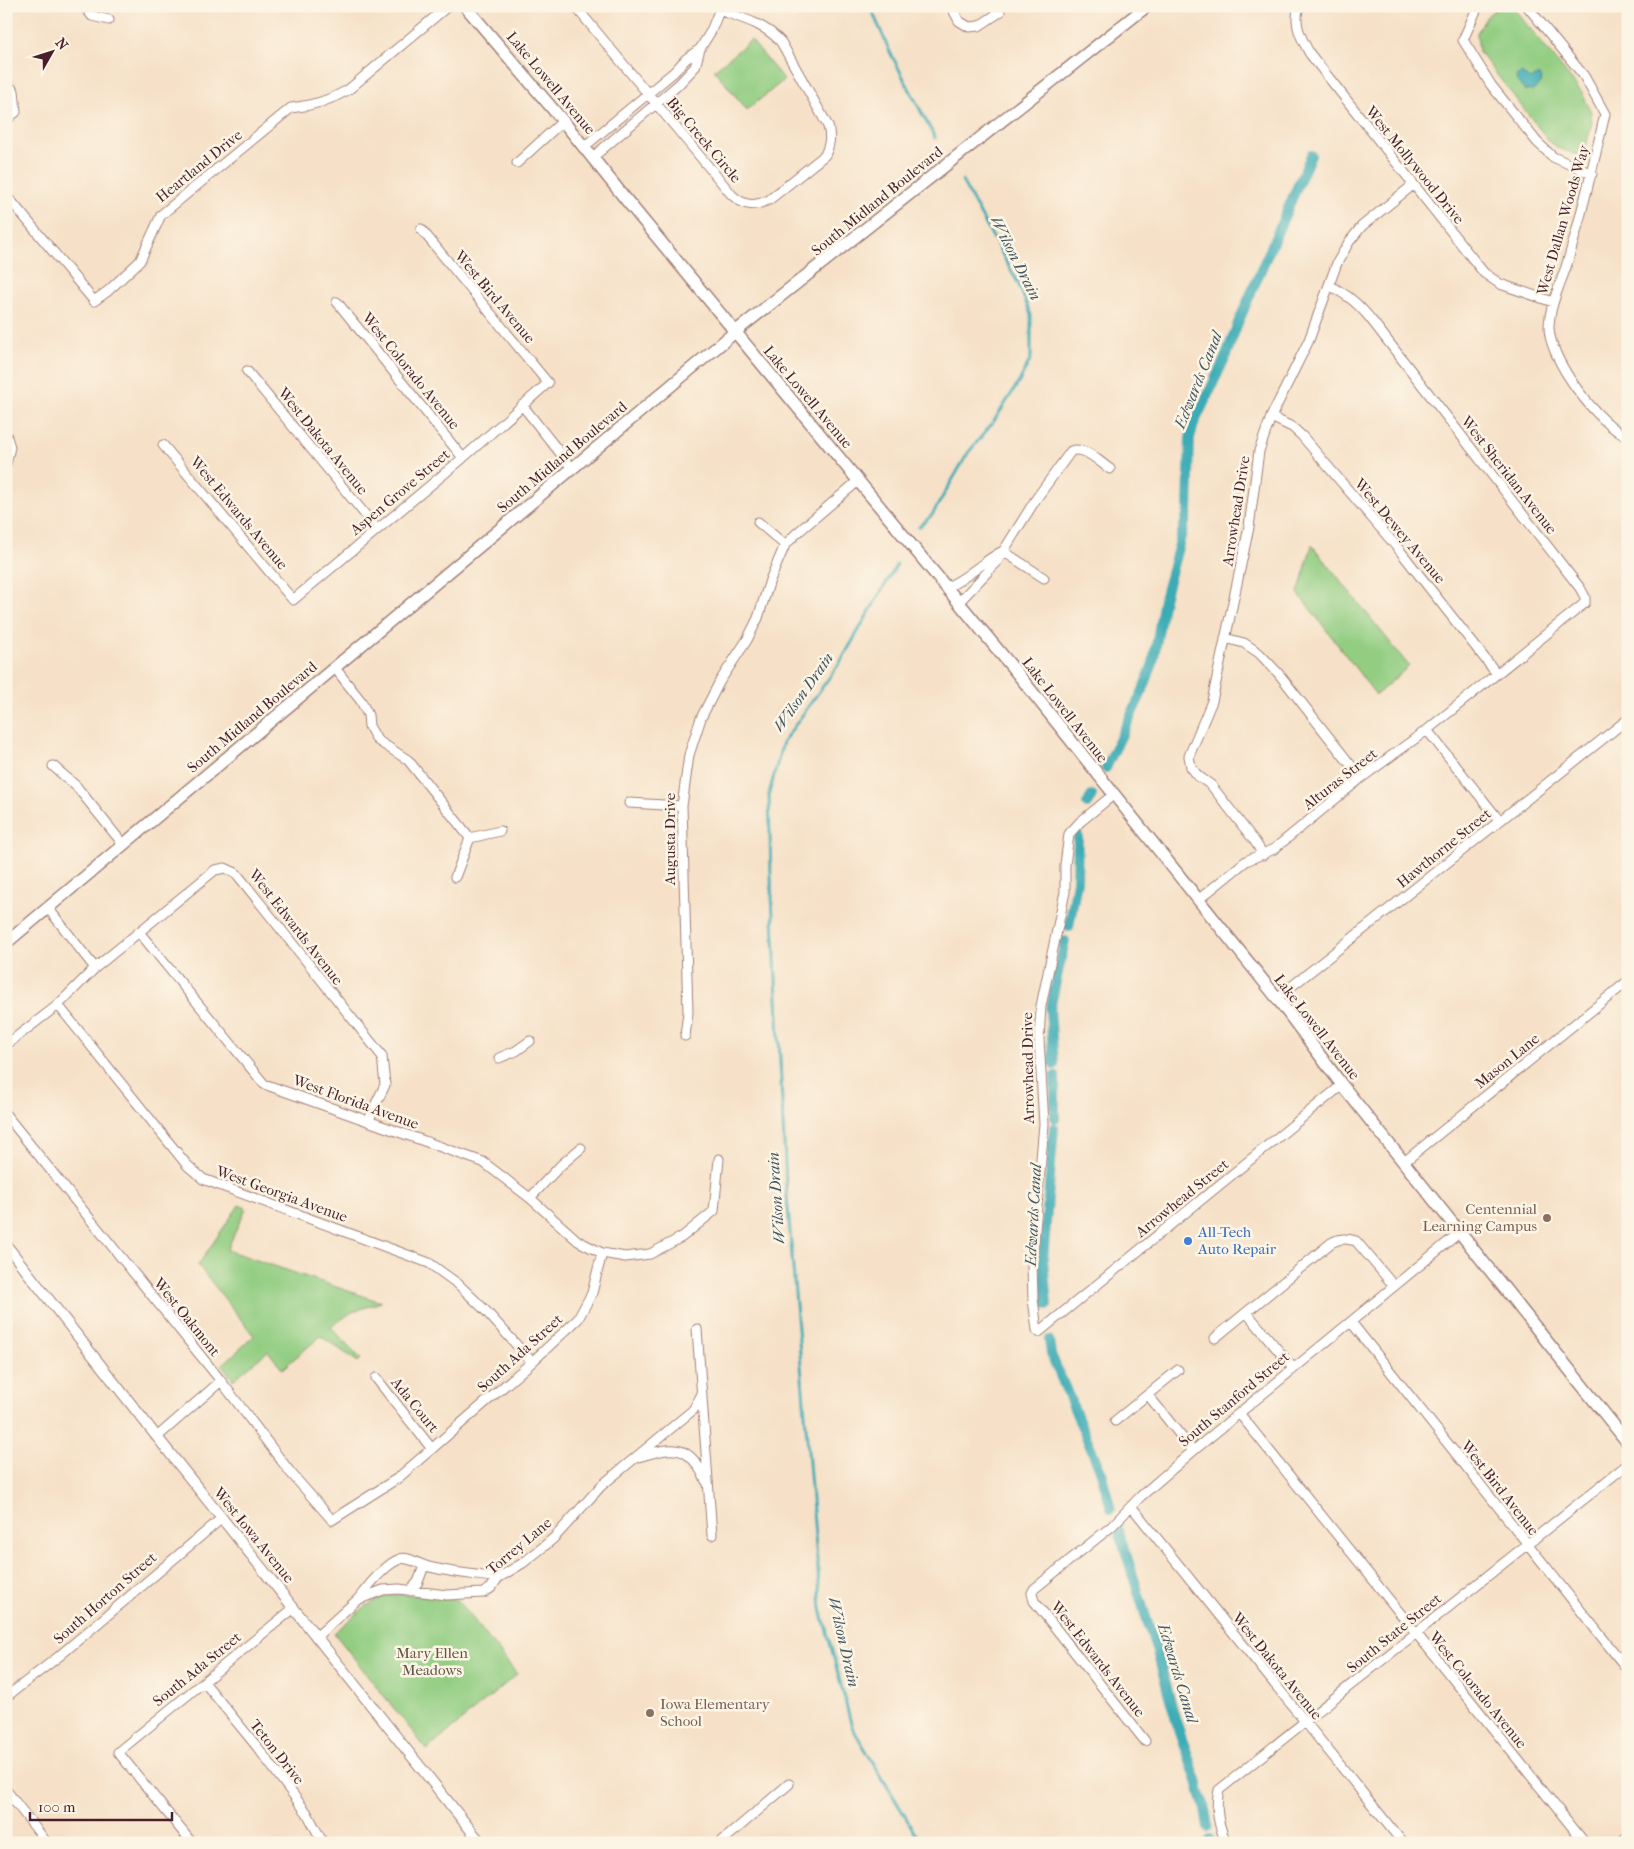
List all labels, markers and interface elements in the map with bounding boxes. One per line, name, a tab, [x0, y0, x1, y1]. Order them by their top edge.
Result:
north arrow	[28, 28, 78, 78]
street label: Lake Lowell Avenue	[503, 28, 600, 139]
text: N	[52, 35, 72, 54]
street label: Big Creek Circle	[663, 94, 745, 187]
street label: West Mollywood Drive	[1361, 102, 1468, 228]
street label: Heartland Drive	[152, 125, 246, 206]
street label: South Midland Boulevard	[808, 142, 947, 259]
street label: West Dallan Woods Way	[1533, 142, 1593, 298]
water label: Wilson Drain	[987, 213, 1045, 303]
street label: West Bird Avenue	[450, 246, 539, 347]
street label: West Colorado Avenue	[358, 308, 464, 433]
water label: Edwards Canal	[1170, 327, 1227, 432]
street label: Lake Lowell Avenue	[760, 342, 857, 453]
street label: West Dakota Avenue	[274, 383, 372, 499]
street label: South Midland Boulevard	[494, 397, 631, 516]
street label: West Sheridan Avenue	[1457, 412, 1561, 538]
street label: Aspen Grove Street	[346, 445, 454, 540]
street label: West Edwards Avenue	[186, 452, 292, 574]
street label: Arrowhead Drive	[1218, 454, 1254, 568]
street label: West Dewey Avenue	[1350, 474, 1450, 588]
water label: Wilson Drain	[769, 649, 837, 735]
street label: Lake Lowell Avenue	[1018, 654, 1112, 767]
street label: South Midland Boulevard	[184, 657, 321, 776]
street label: Alturas Street	[1298, 744, 1381, 814]
street label: Augusta Drive	[661, 792, 679, 886]
street label: Hawthorne Street	[1393, 804, 1495, 892]
street label: West Edwards Avenue	[245, 865, 347, 989]
street label: Lake Lowell Avenue	[1270, 971, 1364, 1084]
street label: Arrowhead Drive	[1018, 1012, 1038, 1125]
street label: Mason Lane	[1471, 1029, 1543, 1092]
street label: West Florida Avenue	[290, 1071, 422, 1133]
water label: Wilson Drain	[763, 1151, 789, 1245]
street label: Arrowhead Street	[1131, 1155, 1233, 1242]
water label: Edwards Canal	[1021, 1161, 1045, 1268]
street label: West Georgia Avenue	[213, 1162, 351, 1226]
place label: Centennial Learning Campus	[1422, 1200, 1537, 1235]
marker: Centennial Learning Campus	[1541, 1212, 1553, 1224]
place label: All-Tech Auto Repair	[1197, 1223, 1277, 1258]
marker: All-Tech Auto Repair	[1182, 1235, 1194, 1247]
street label: West Oakmont	[149, 1273, 225, 1360]
street label: South Ada Street	[474, 1310, 567, 1396]
street label: South Stanford Street	[1175, 1347, 1293, 1450]
street label: Ada Court	[387, 1373, 443, 1437]
street label: West Bird Avenue	[1457, 1436, 1543, 1539]
street label: West Iowa Avenue	[209, 1483, 298, 1587]
street label: Torrey Lane	[483, 1513, 556, 1578]
street label: South Horton Street	[50, 1548, 161, 1648]
street label: South State Street	[1343, 1589, 1445, 1677]
water label: Wilson Drain	[824, 1595, 864, 1689]
street label: West Edwards Avenue	[1047, 1597, 1149, 1721]
street label: West Dakota Avenue	[1228, 1608, 1326, 1724]
water label: Edwards Canal	[1154, 1620, 1203, 1727]
street label: West Colorado Avenue	[1425, 1627, 1531, 1752]
street label: South Ada Street	[149, 1628, 245, 1710]
park label: Mary Ellen Meadows	[396, 1644, 468, 1679]
place label: Iowa Elementary School	[660, 1695, 771, 1730]
marker: Iowa Elementary School	[644, 1707, 656, 1719]
street label: Teton Drive	[246, 1716, 308, 1789]
scale bar	[30, 1789, 172, 1821]
text: 100 m	[38, 1798, 76, 1816]

